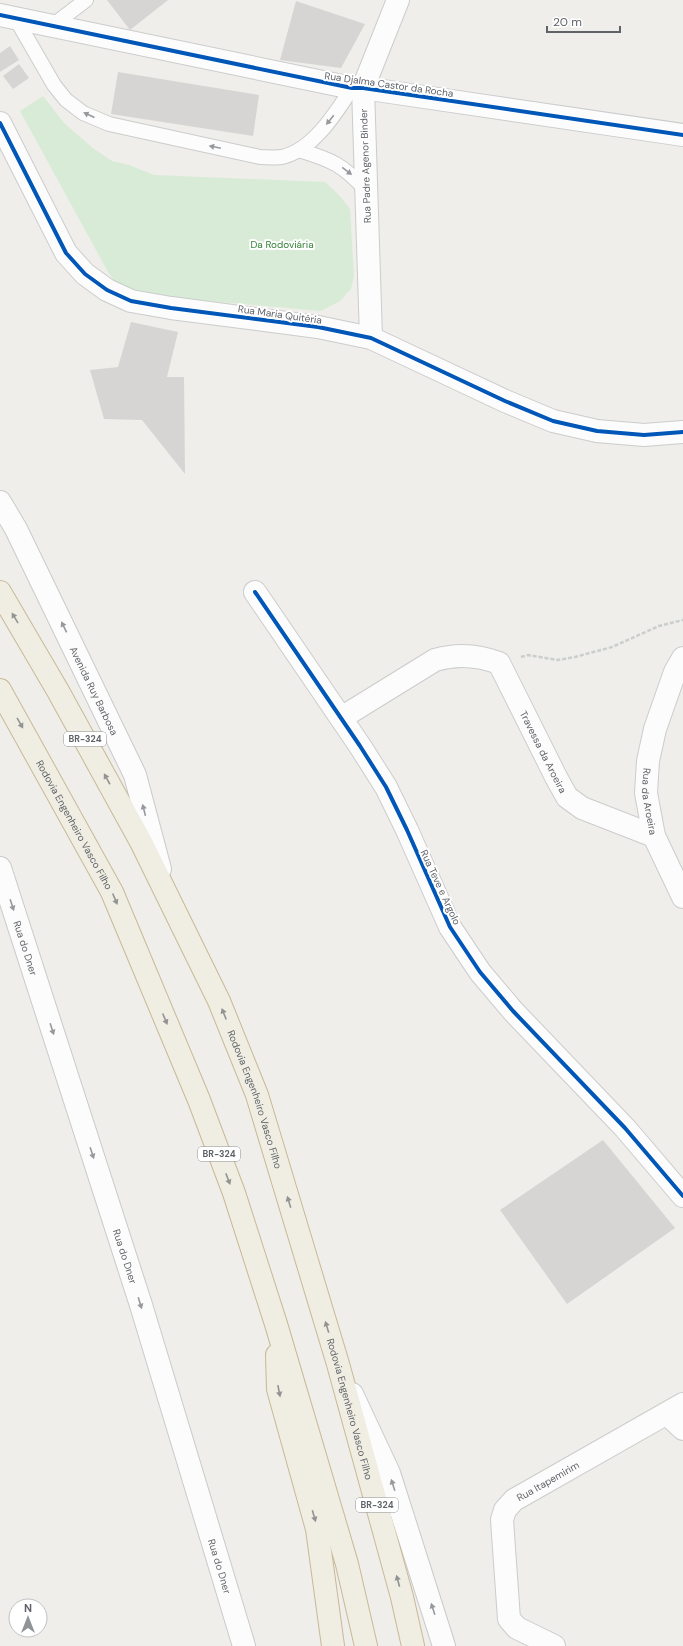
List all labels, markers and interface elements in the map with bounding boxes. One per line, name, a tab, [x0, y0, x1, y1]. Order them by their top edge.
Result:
scale bar	[547, 8, 620, 34]
text: 20 m	[553, 14, 582, 30]
street label: Rua Djalma Castor da Rocha	[324, 69, 454, 100]
street label: Rua Padre Agenor Binder	[357, 108, 374, 223]
one-way arrow	[83, 112, 94, 118]
one-way arrow	[326, 115, 334, 126]
one-way arrow	[208, 143, 221, 149]
one-way arrow	[342, 167, 353, 176]
park label: Da Rodoviária	[250, 238, 314, 251]
street label: Rua Maria Quitéria	[237, 302, 323, 327]
one-way arrow	[11, 613, 19, 623]
one-way arrow	[61, 621, 67, 633]
street label: Avenida Ruy Barbosa	[67, 644, 121, 737]
street label: Travessa da Aroeira	[517, 709, 570, 795]
one-way arrow	[16, 717, 23, 729]
road number: BR-324	[64, 732, 106, 746]
street label: Rodovia Engenheiro Vasco Filho	[33, 758, 115, 892]
street label: Rua da Aroeira	[639, 767, 660, 836]
one-way arrow	[103, 774, 110, 785]
one-way arrow	[141, 803, 147, 816]
street label: Rua Teve e Argolo	[417, 848, 464, 927]
one-way arrow	[113, 894, 119, 906]
one-way arrow	[9, 900, 15, 912]
street label: Rua do Dner	[10, 919, 40, 977]
one-way arrow	[220, 1007, 226, 1019]
one-way arrow	[162, 1014, 168, 1025]
one-way arrow	[49, 1023, 55, 1035]
street label: Rodovia Engenheiro Vasco Filho	[224, 1028, 285, 1170]
one-way arrow	[89, 1147, 95, 1159]
road number: BR-324	[198, 1147, 240, 1161]
one-way arrow	[226, 1173, 232, 1185]
one-way arrow	[286, 1196, 292, 1208]
street label: Rua do Dner	[110, 1227, 140, 1286]
one-way arrow	[137, 1298, 143, 1310]
one-way arrow	[324, 1320, 330, 1332]
street label: Rodovia Engenheiro Vasco Filho	[324, 1337, 375, 1481]
one-way arrow	[276, 1385, 282, 1397]
street label: Rua Itapemirim	[514, 1458, 582, 1504]
one-way arrow	[390, 1479, 396, 1491]
road number: BR-324	[356, 1498, 398, 1512]
one-way arrow	[311, 1510, 317, 1522]
street label: Rua do Dner	[205, 1537, 234, 1596]
one-way arrow	[395, 1574, 401, 1586]
north arrow	[8, 1598, 48, 1638]
text: N	[24, 1601, 32, 1615]
one-way arrow	[429, 1603, 435, 1615]

